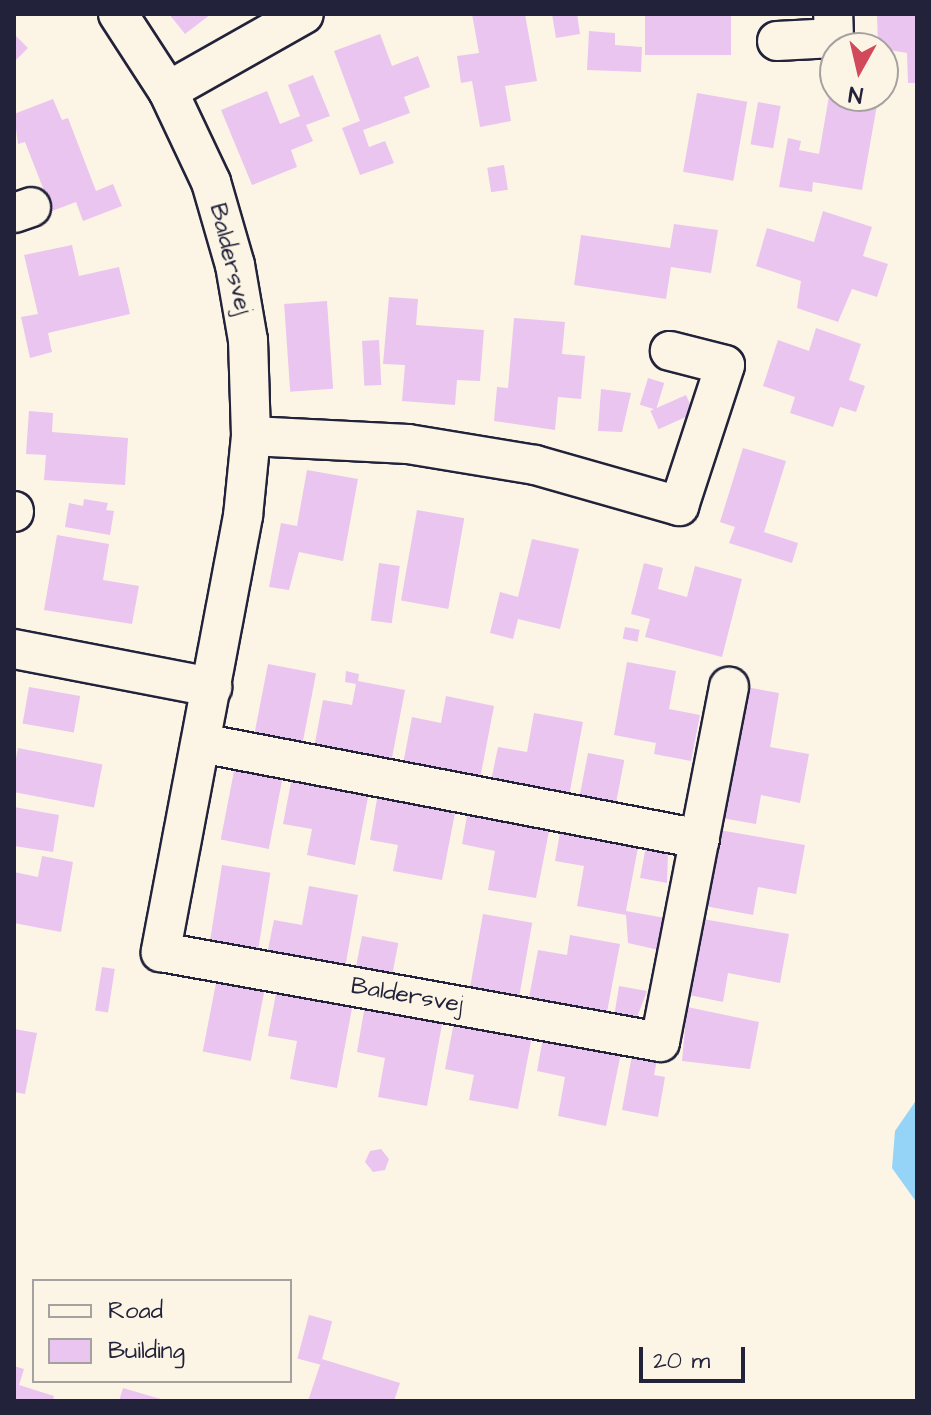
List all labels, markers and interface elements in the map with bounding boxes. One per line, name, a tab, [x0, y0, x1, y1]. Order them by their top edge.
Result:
north arrow	[819, 32, 899, 112]
text: N	[847, 78, 865, 111]
street label: Baldersvej	[202, 201, 258, 317]
street label: Baldersvej	[349, 972, 465, 1020]
legend	[32, 1279, 292, 1383]
text: Road	[108, 1294, 163, 1328]
scale bar	[643, 1331, 749, 1381]
text: Building	[108, 1334, 185, 1368]
text: 20 m	[653, 1344, 710, 1378]

